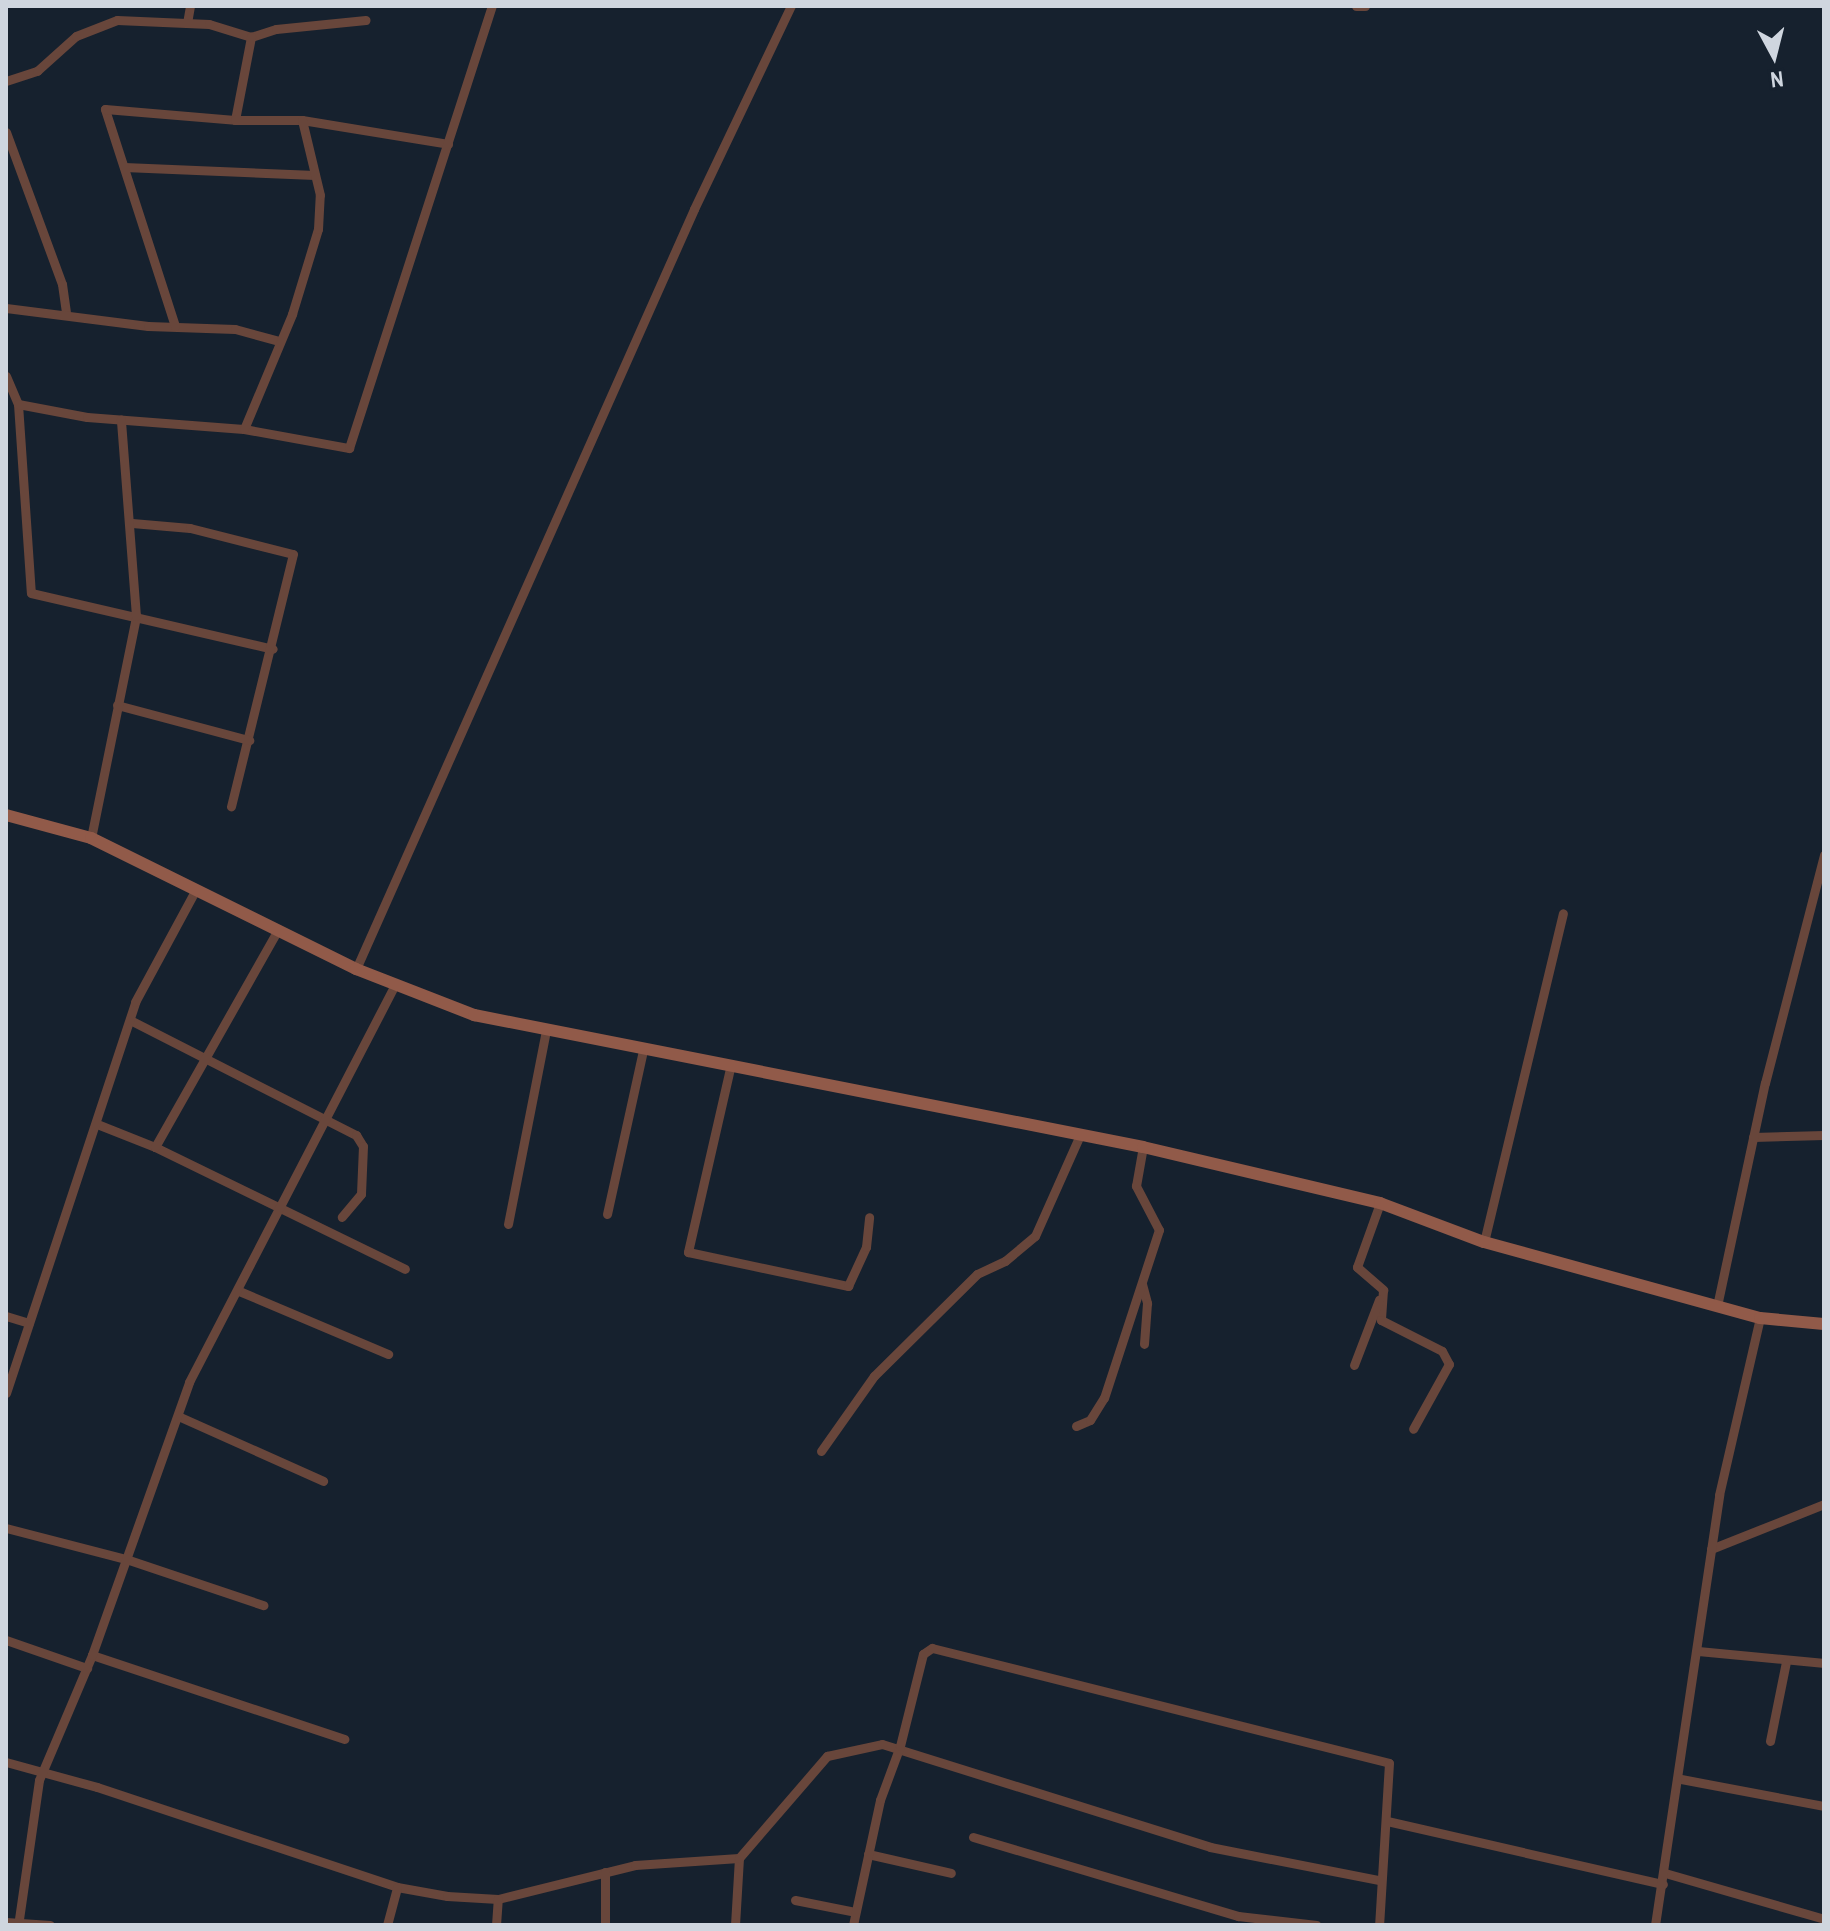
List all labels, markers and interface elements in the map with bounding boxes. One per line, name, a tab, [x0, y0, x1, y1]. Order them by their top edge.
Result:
north arrow	[1734, 16, 1814, 96]
text: N	[1769, 64, 1785, 96]

